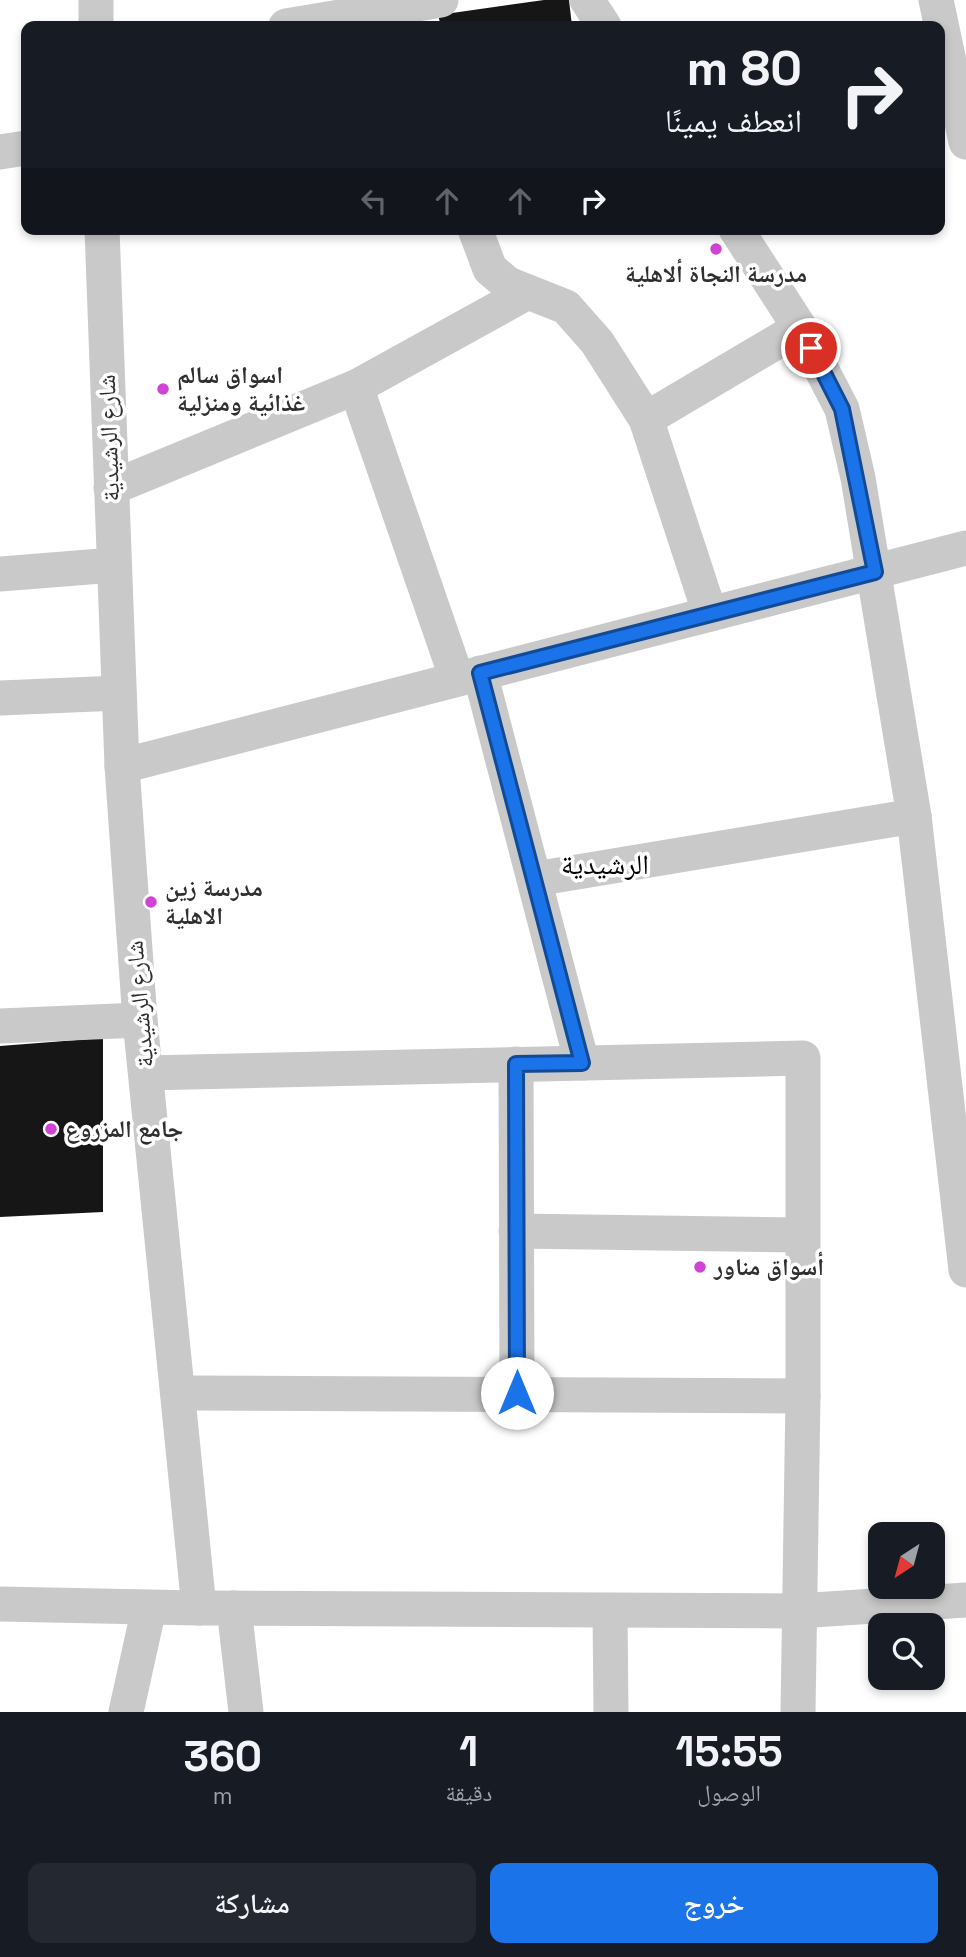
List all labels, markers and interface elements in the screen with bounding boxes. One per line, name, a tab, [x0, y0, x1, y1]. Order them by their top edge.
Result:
text: 80 m	[687, 37, 802, 99]
icon: right	[826, 49, 917, 140]
text: انعطف يمينًا	[665, 101, 802, 141]
icon: left	[355, 182, 393, 220]
icon: ahead	[428, 182, 466, 220]
icon: ahead	[501, 182, 539, 220]
icon: right	[574, 182, 612, 220]
marker: مدرسة النجاة ألاهلية	[708, 241, 724, 257]
place label: مدرسة النجاة ألاهلية	[625, 258, 807, 289]
pin	[781, 318, 841, 378]
icon: arrive	[792, 329, 830, 367]
place label: اسواق سالم غذائية ومنزلية	[177, 359, 305, 418]
street label: شارع الرشيدية	[91, 374, 126, 502]
marker: اسواق سالم غذائية ومنزلية	[155, 381, 171, 397]
district label: الرشيدية	[561, 846, 649, 882]
place label: مدرسة زين الاهلية	[165, 872, 263, 931]
marker: مدرسة زين الاهلية	[143, 894, 159, 910]
street label: شارع الرشيدية	[119, 939, 160, 1069]
place label: جامع المزروع	[65, 1113, 183, 1145]
marker: جامع المزروع	[43, 1121, 59, 1137]
place label: أسواق مناور	[713, 1251, 824, 1282]
marker: أسواق مناور	[692, 1259, 708, 1275]
position arrow	[480, 1356, 554, 1430]
north arrow	[868, 1522, 945, 1600]
map controls	[868, 1522, 945, 1690]
button: search	[868, 1613, 945, 1690]
text: 1	[459, 1725, 478, 1778]
text: 15:55	[676, 1725, 783, 1778]
text: 360	[183, 1730, 262, 1783]
text: دقيقة	[445, 1778, 492, 1808]
text: الوصول	[697, 1778, 761, 1808]
text: m	[213, 1781, 233, 1811]
button: مشاركة	[28, 1863, 476, 1943]
button: خروج	[490, 1863, 938, 1943]

